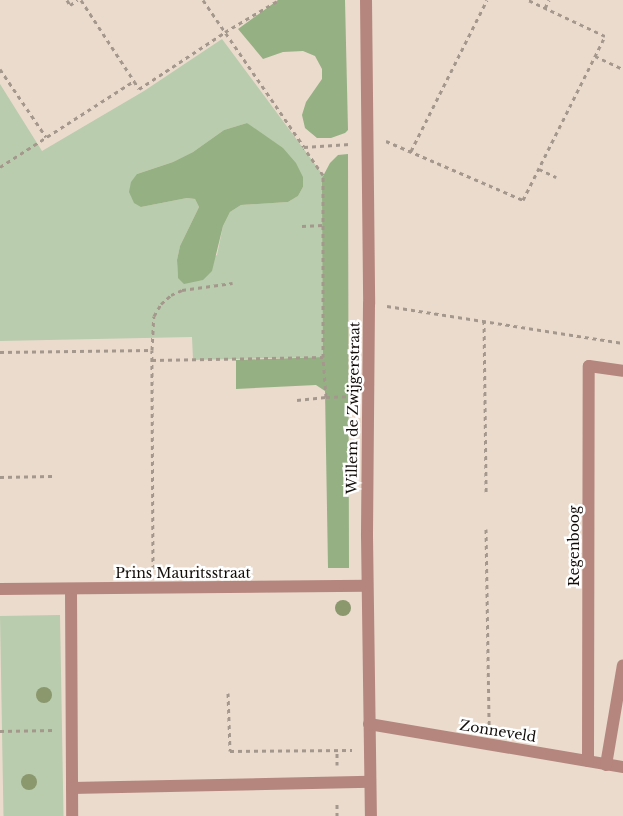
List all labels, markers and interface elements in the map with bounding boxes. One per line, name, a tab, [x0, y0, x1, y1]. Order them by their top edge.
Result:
street label: Willem de Zwijgerstraat	[343, 322, 363, 494]
street label: Regenboog	[566, 506, 582, 586]
street label: Prins Mauritsstraat	[115, 565, 251, 581]
street label: Zonneveld	[459, 717, 537, 745]

